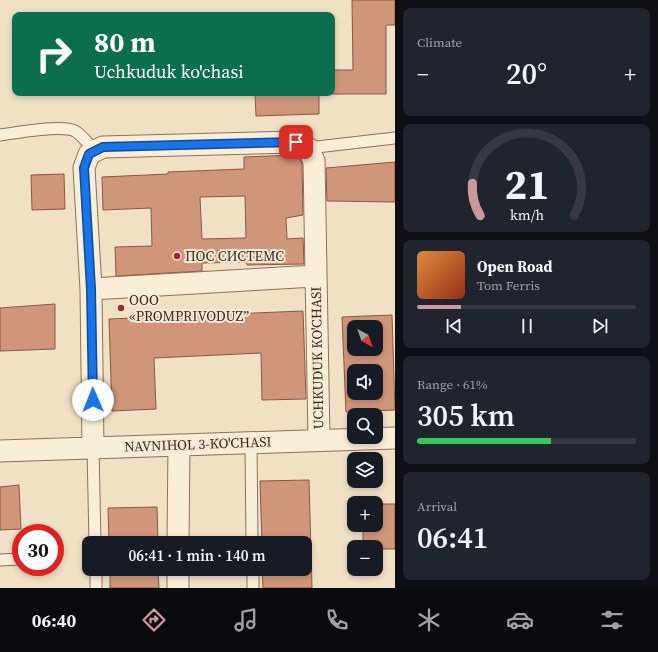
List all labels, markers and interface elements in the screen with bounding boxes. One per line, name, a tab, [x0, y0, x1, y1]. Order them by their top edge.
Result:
text: 80 m	[94, 23, 156, 61]
icon: right	[28, 28, 80, 80]
text: Climate	[417, 34, 462, 51]
text: 20°	[506, 53, 547, 94]
text: Uchkuduk ko'chasi	[94, 59, 244, 84]
text: −	[417, 59, 429, 89]
text: +	[624, 59, 636, 89]
pin	[279, 125, 313, 159]
icon: arrive	[285, 131, 307, 153]
text: 21	[504, 156, 549, 213]
text: km/h	[510, 205, 544, 225]
place label: ПОС СИСТЕМС	[185, 246, 284, 266]
marker: ПОС СИСТЕМС	[172, 251, 182, 261]
text: Open Road	[477, 256, 552, 277]
text: Tom Ferris	[477, 277, 540, 294]
street label: UCHKUDUK KO'CHASI	[306, 286, 328, 430]
place label: ООО «PROMPRIVODUZ”	[129, 290, 249, 326]
marker: ООО «PROMPRIVODUZ”	[116, 303, 126, 313]
icon: previous	[443, 315, 465, 337]
icon: pause	[516, 315, 538, 337]
icon: next	[589, 315, 611, 337]
north arrow	[347, 320, 383, 356]
map controls	[347, 320, 383, 576]
button: sound	[347, 364, 383, 400]
text: Range · 61%	[417, 376, 488, 393]
position arrow	[72, 379, 114, 421]
text: 305 km	[417, 395, 515, 436]
button: search	[347, 408, 383, 444]
street label: NAVNIHOL 3-KO'CHASI	[124, 431, 272, 457]
button: layers	[347, 452, 383, 488]
button: +	[347, 496, 383, 532]
text: Arrival	[417, 498, 457, 515]
text: 06:41	[417, 517, 488, 558]
speed limit sign: 30	[12, 524, 64, 576]
button: −	[347, 540, 383, 576]
text: 06:41 · 1 min · 140 m	[129, 545, 265, 566]
icon: directions	[140, 606, 168, 634]
icon: music	[232, 606, 260, 634]
icon: phone	[323, 606, 351, 634]
icon: climate	[415, 606, 443, 634]
icon: car	[506, 606, 534, 634]
icon: filters	[598, 606, 626, 634]
text: 06:40	[32, 608, 76, 633]

